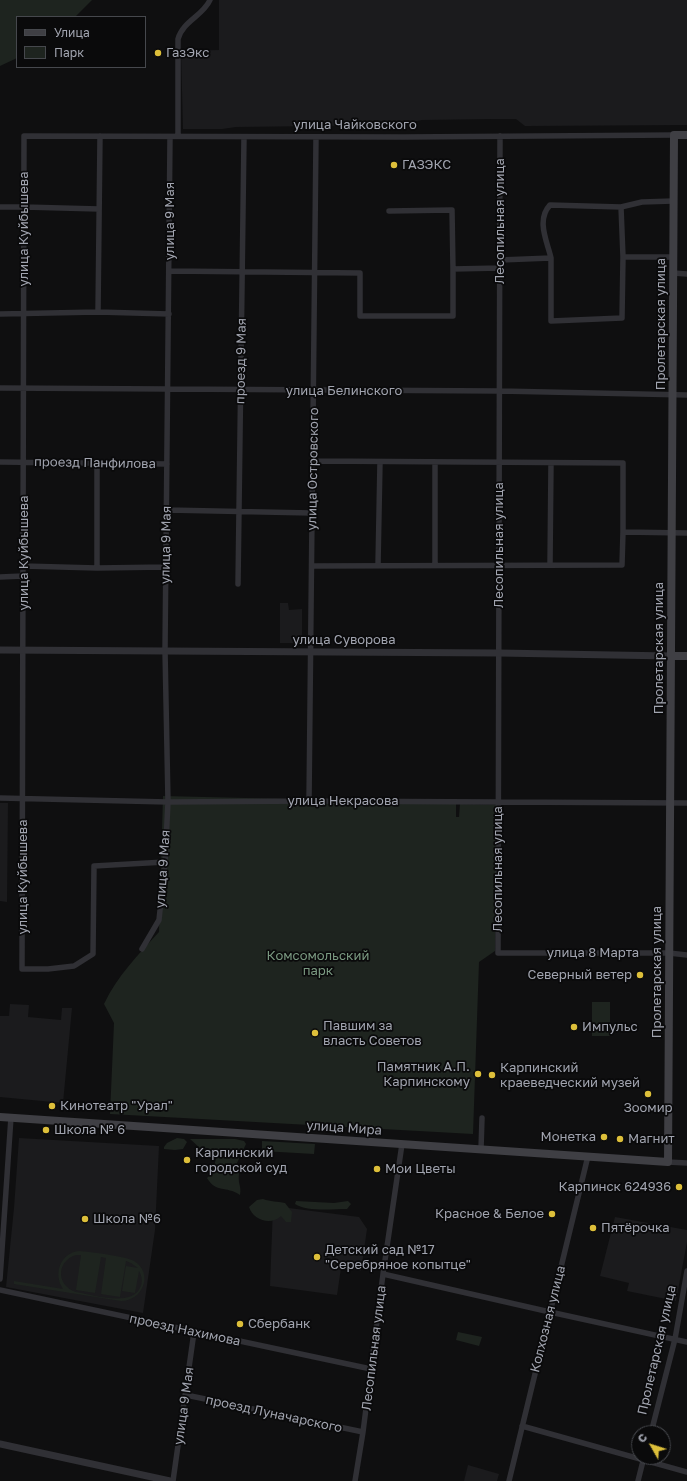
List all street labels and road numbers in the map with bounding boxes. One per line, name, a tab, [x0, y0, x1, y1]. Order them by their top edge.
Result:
street label: улица Чайковского	[293, 117, 417, 133]
street label: Лесопильная улица	[492, 158, 508, 284]
street label: улица Куйбышева	[16, 171, 32, 287]
street label: улица 9 Мая	[162, 182, 178, 260]
street label: Пролетарская улица	[653, 258, 669, 390]
street label: проезд 9 Мая	[232, 318, 250, 404]
street label: улица Белинского	[286, 383, 402, 399]
street label: улица Островского	[304, 407, 322, 531]
street label: проезд Панфилова	[34, 454, 156, 472]
street label: Лесопильная улица	[491, 482, 507, 608]
street label: улица Куйбышева	[16, 495, 32, 611]
street label: улица 9 Мая	[158, 506, 174, 584]
street label: Пролетарская улица	[651, 582, 667, 714]
street label: улица Суворова	[292, 632, 396, 648]
street label: улица Некрасова	[287, 793, 399, 809]
street label: Лесопильная улица	[490, 806, 506, 932]
street label: улица Куйбышева	[15, 819, 31, 935]
street label: улица 9 Мая	[152, 829, 174, 909]
street label: Пролетарская улица	[649, 906, 665, 1038]
street label: улица 8 Марта	[547, 945, 639, 961]
street label: улица Мира	[306, 1118, 382, 1138]
street label: Колхозная улица	[527, 1264, 569, 1374]
street label: Пролетарская улица	[635, 1284, 679, 1416]
street label: Лесопильная улица	[359, 1285, 389, 1411]
street label: проезд Нахимова	[128, 1311, 242, 1349]
street label: улица 9 Мая	[171, 1366, 197, 1446]
street label: проезд Луначарского	[204, 1392, 344, 1436]

